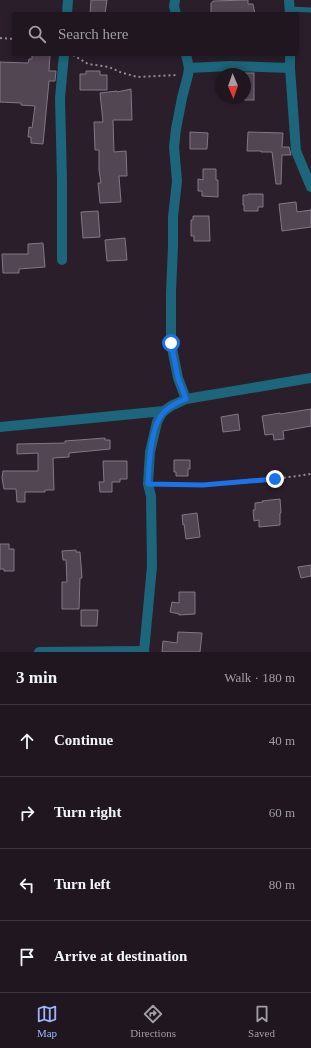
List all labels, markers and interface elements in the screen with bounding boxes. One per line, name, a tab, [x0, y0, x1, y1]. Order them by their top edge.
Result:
search box	[12, 12, 299, 56]
icon: search	[26, 23, 48, 45]
text: Search here	[58, 26, 128, 42]
north arrow	[215, 68, 251, 104]
route start	[162, 334, 180, 352]
route end	[266, 470, 284, 488]
text: 3 min	[16, 668, 57, 687]
text: Walk · 180 m	[224, 670, 295, 685]
icon: ahead	[16, 730, 38, 752]
text: Continue	[54, 732, 113, 748]
text: 40 m	[269, 733, 295, 748]
icon: right	[16, 802, 38, 824]
text: Turn right	[54, 804, 121, 820]
text: 60 m	[269, 805, 295, 820]
icon: left	[16, 874, 38, 896]
text: Turn left	[54, 876, 111, 892]
text: 80 m	[269, 877, 295, 892]
icon: arrive	[16, 946, 38, 968]
text: Arrive at destination	[54, 948, 187, 964]
tab: Map	[36, 1003, 58, 1039]
tab: Directions	[130, 1003, 176, 1039]
tab: Saved	[248, 1003, 275, 1039]

